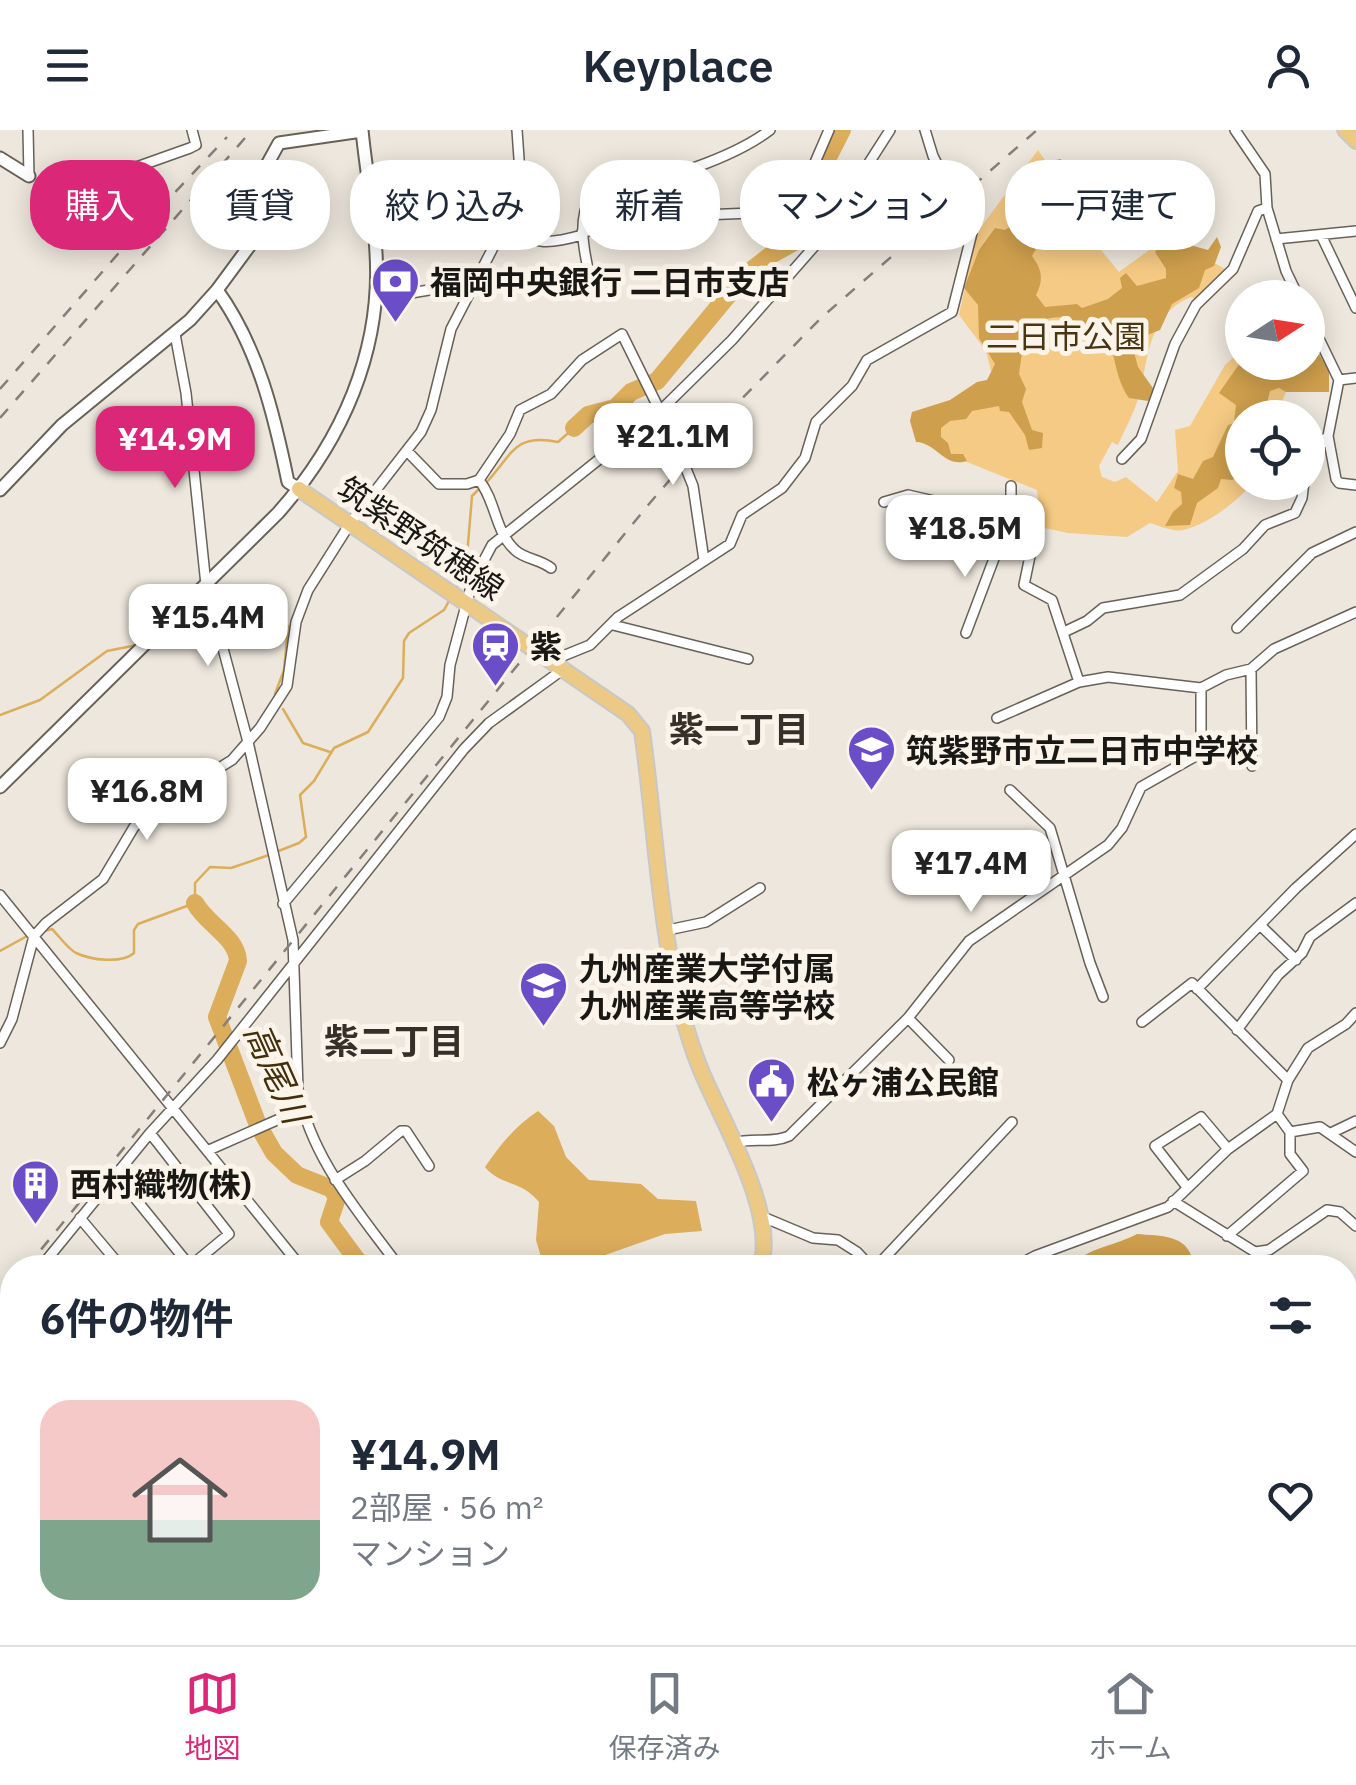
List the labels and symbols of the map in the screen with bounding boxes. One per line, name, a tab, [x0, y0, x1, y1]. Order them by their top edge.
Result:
bank icon: 福岡中央銀行 二日市支店	[369, 256, 421, 324]
place label: 福岡中央銀行 二日市支店	[430, 261, 790, 303]
north arrow	[1225, 280, 1325, 380]
park label: 二日市公園	[986, 315, 1146, 357]
pin: ¥21.1M	[592, 403, 754, 488]
pin: ¥14.9M	[94, 406, 256, 491]
street label: 筑紫野筑穂線	[330, 467, 512, 609]
pin: ¥18.5M	[884, 495, 1046, 580]
pin: ¥15.4M	[127, 584, 289, 669]
station icon: 紫	[469, 620, 521, 688]
place label: 紫	[530, 625, 562, 667]
district label: 紫一丁目	[669, 706, 809, 752]
school or university icon: 筑紫野市立二日市中学校	[845, 724, 897, 792]
place label: 筑紫野市立二日市中学校	[906, 729, 1258, 771]
pin: ¥16.8M	[66, 758, 228, 843]
pin: ¥17.4M	[890, 830, 1052, 915]
place label: 九州産業大学付属 九州産業高等学校	[579, 947, 835, 1026]
school or university icon: 九州産業大学付属 九州産業高等学校	[518, 960, 570, 1028]
water label: 高尾川	[235, 1016, 321, 1134]
district label: 紫二丁目	[324, 1018, 464, 1064]
public building icon: 松ヶ浦公民館	[746, 1056, 798, 1124]
place label: 松ヶ浦公民館	[807, 1061, 999, 1103]
building icon: 西村織物(株)	[9, 1158, 61, 1226]
place label: 西村織物(株)	[70, 1163, 252, 1205]

